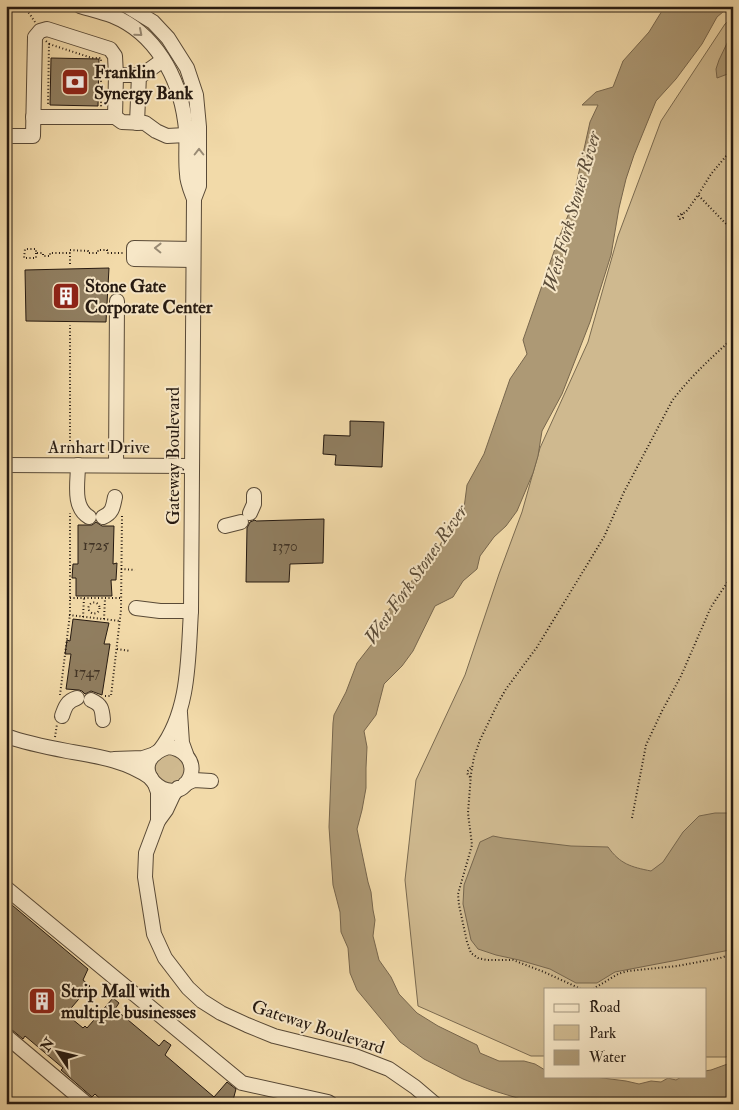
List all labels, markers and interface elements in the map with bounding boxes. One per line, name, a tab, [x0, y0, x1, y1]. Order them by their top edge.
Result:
one-way arrow	[134, 27, 143, 36]
place label: Franklin Synergy Bank	[94, 61, 193, 105]
bank icon: Franklin Synergy Bank	[60, 67, 90, 97]
water label: West Fork Stones River	[538, 128, 606, 294]
one-way arrow	[194, 148, 204, 156]
one-way arrow	[154, 243, 162, 254]
place label: Stone Gate Corporate Center	[85, 275, 213, 319]
building icon: Stone Gate Corporate Center	[51, 281, 81, 311]
street label: Gateway Boulevard	[162, 387, 185, 525]
street label: Arnhart Drive	[47, 436, 150, 459]
water label: West Fork Stones River	[359, 499, 473, 649]
house number: 1725	[83, 536, 110, 555]
house number: 1370	[272, 537, 298, 556]
house number: 1747	[74, 663, 100, 682]
place label: Strip Mall with multiple businesses	[61, 980, 196, 1024]
building icon: Strip Mall with multiple businesses	[27, 986, 57, 1016]
legend	[544, 988, 706, 1078]
street label: Gateway Boulevard	[249, 995, 387, 1060]
text: Road	[589, 998, 621, 1017]
text: Park	[589, 1024, 616, 1043]
north arrow	[32, 1028, 82, 1078]
text: N	[37, 1034, 59, 1056]
text: Water	[588, 1048, 626, 1067]

